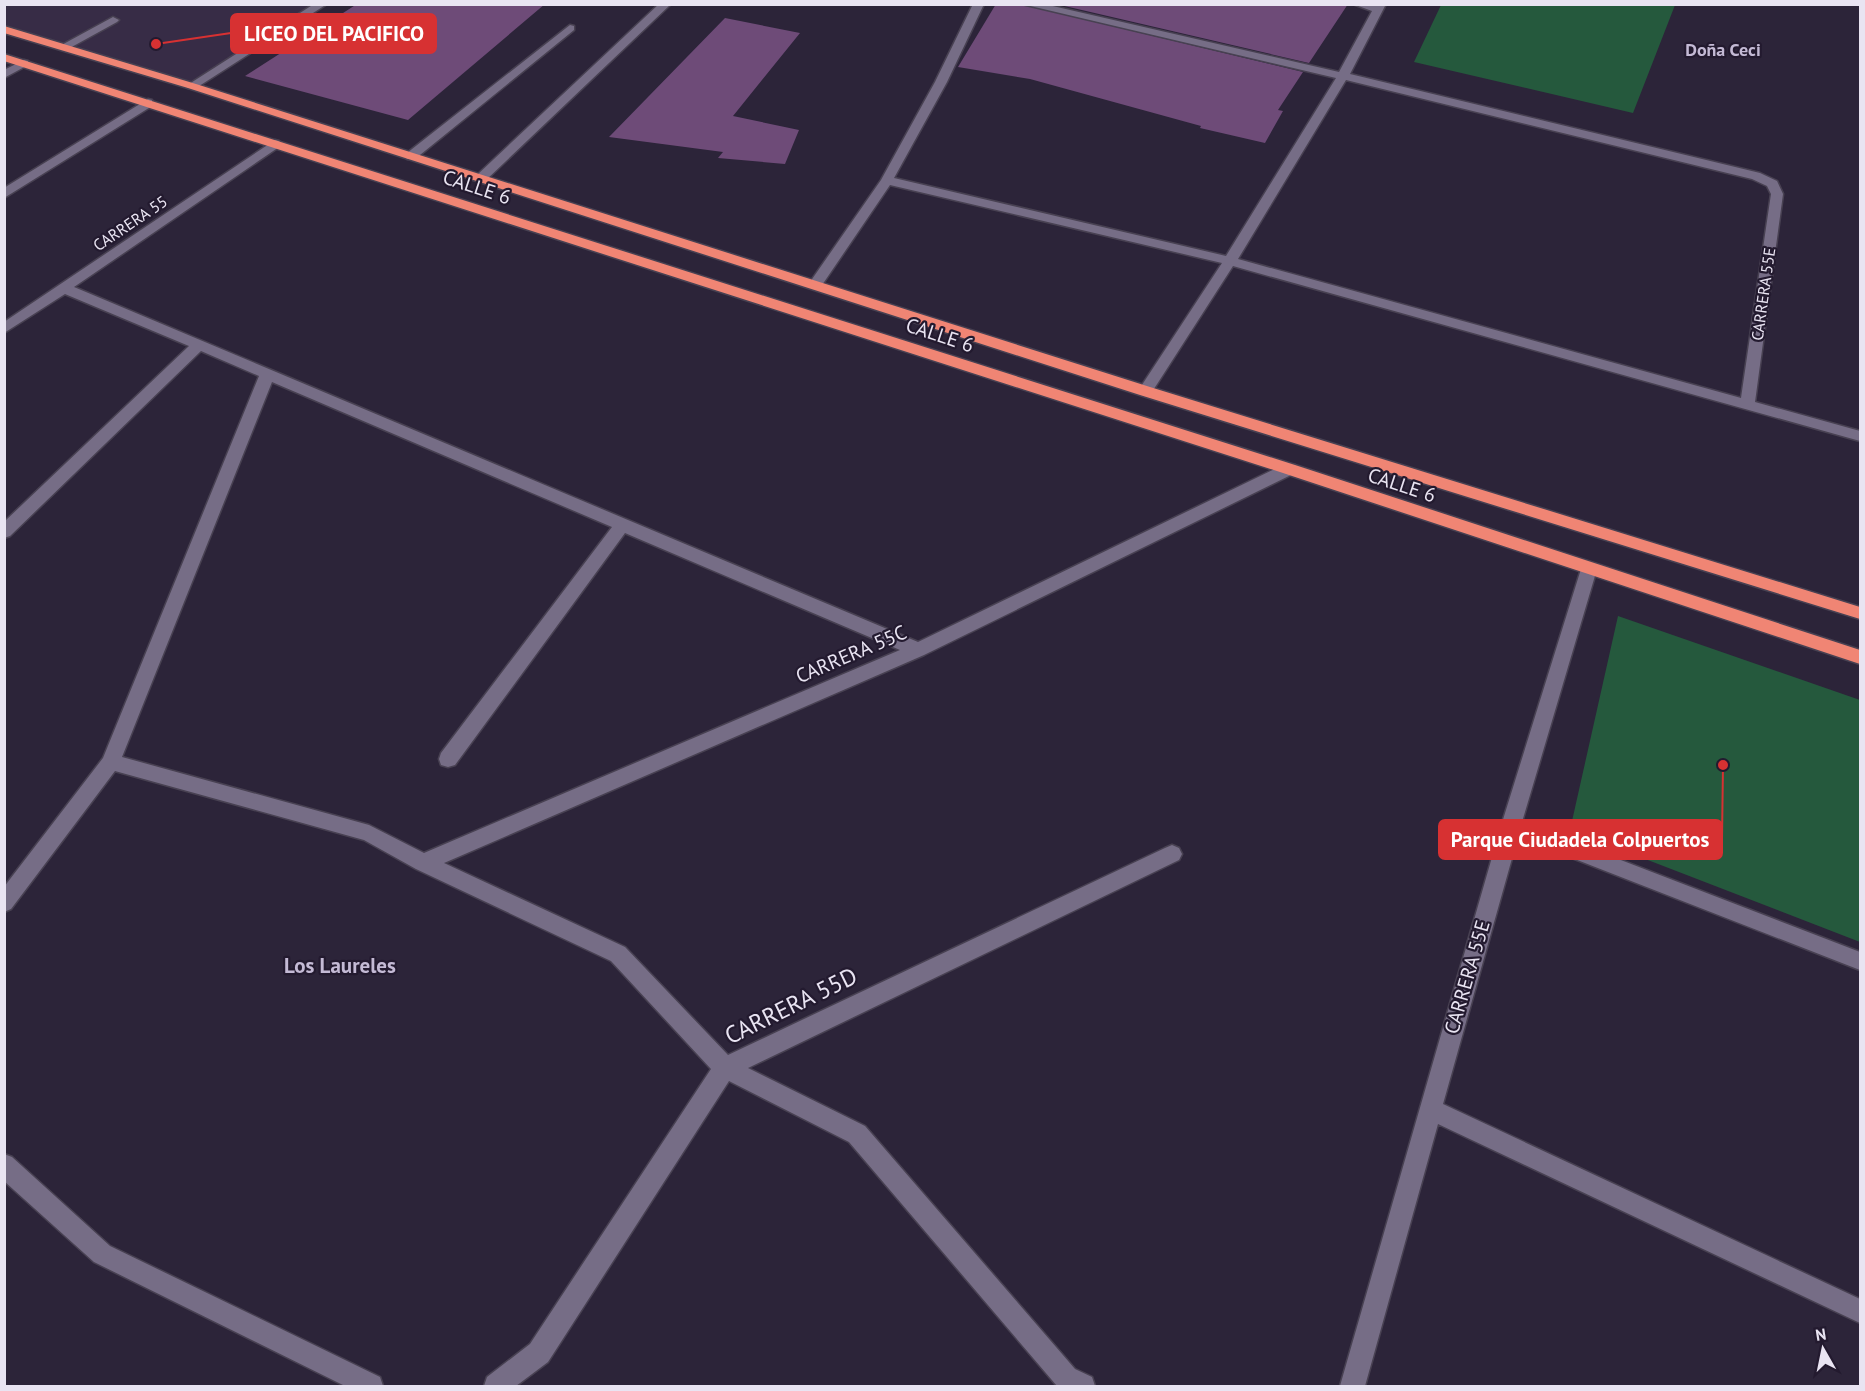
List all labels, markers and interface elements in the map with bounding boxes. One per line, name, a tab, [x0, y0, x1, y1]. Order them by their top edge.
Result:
callout: LICEO DEL PACIFICO	[231, 14, 436, 53]
text: LICEO DEL PACIFICO	[244, 20, 424, 47]
district label: Doña Ceci	[1685, 38, 1761, 61]
street label: CALLE 6	[440, 164, 514, 210]
street label: CARRERA 55	[89, 191, 171, 255]
street label: CARRERA 55E	[1747, 246, 1779, 342]
street label: CALLE 6	[903, 312, 977, 358]
street label: CALLE 6	[1365, 462, 1439, 508]
street label: CARRERA 55C	[792, 619, 910, 689]
callout: Parque Ciudadela Colpuertos	[1439, 820, 1722, 859]
text: Parque Ciudadela Colpuertos	[1451, 826, 1709, 853]
street label: CARRERA 55E	[1438, 917, 1496, 1037]
district label: Los Laureles	[284, 952, 396, 979]
street label: CARRERA 55D	[720, 960, 862, 1051]
north arrow	[1793, 1319, 1853, 1379]
text: N	[1814, 1323, 1827, 1345]

